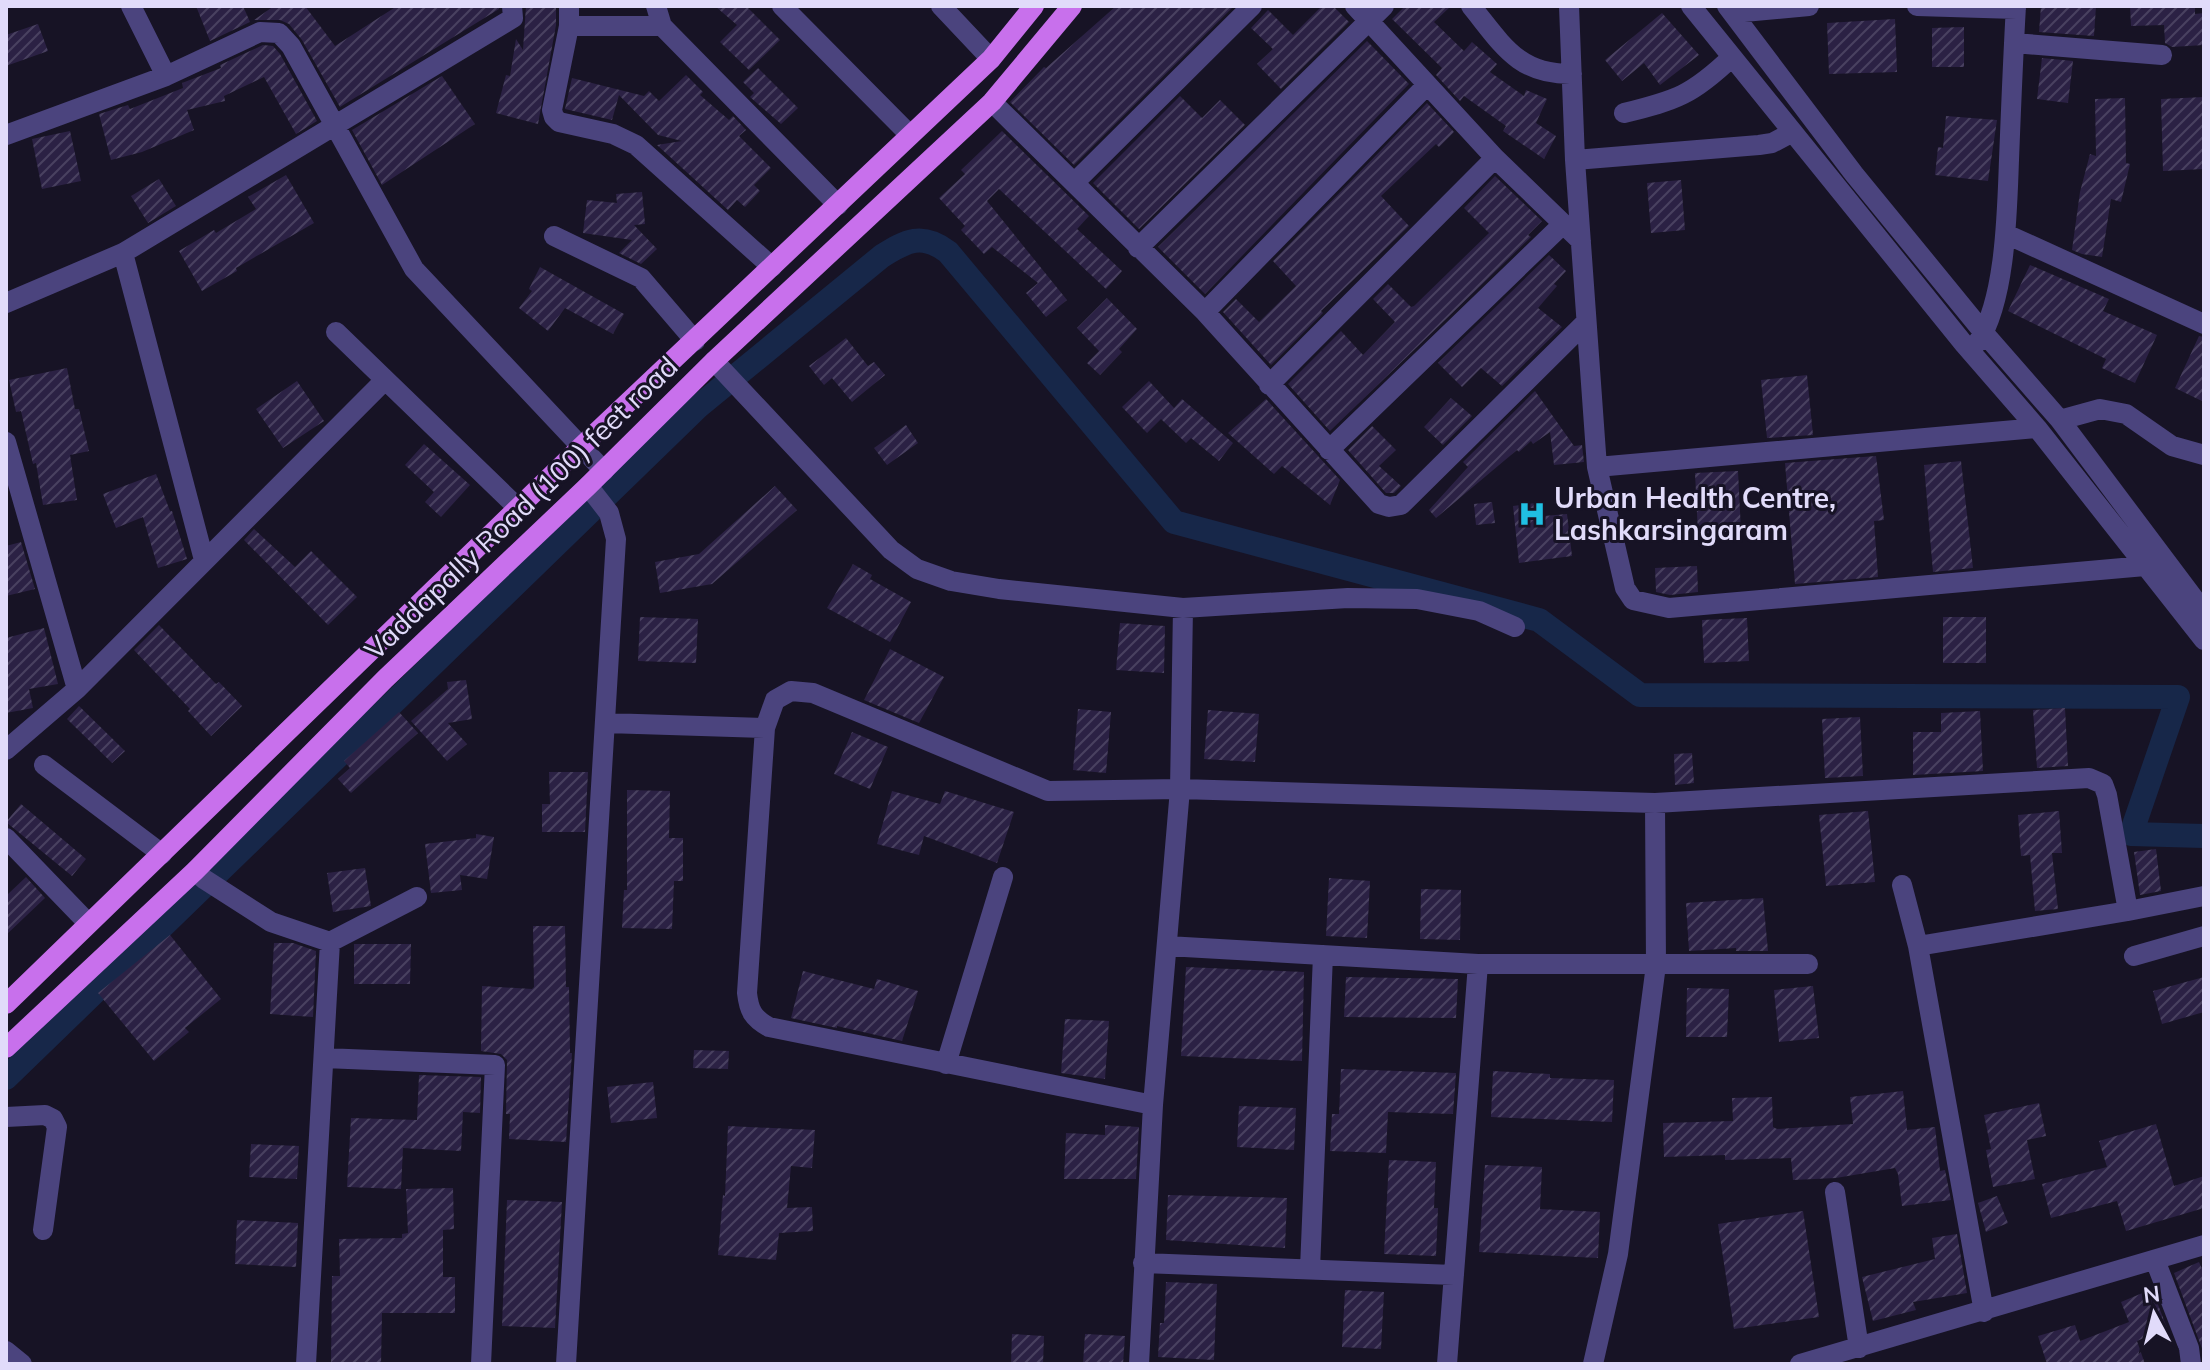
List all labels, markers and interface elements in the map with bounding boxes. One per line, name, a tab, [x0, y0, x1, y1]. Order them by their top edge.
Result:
street label: Vaddapally Road (100) feet road	[357, 349, 685, 667]
place label: Urban Health Centre, Lashkarsingaram	[1554, 480, 1836, 547]
hospital icon: Urban Health Centre, Lashkarsingaram	[1517, 499, 1547, 529]
north arrow	[2114, 1274, 2194, 1354]
text: N	[2142, 1279, 2162, 1309]

